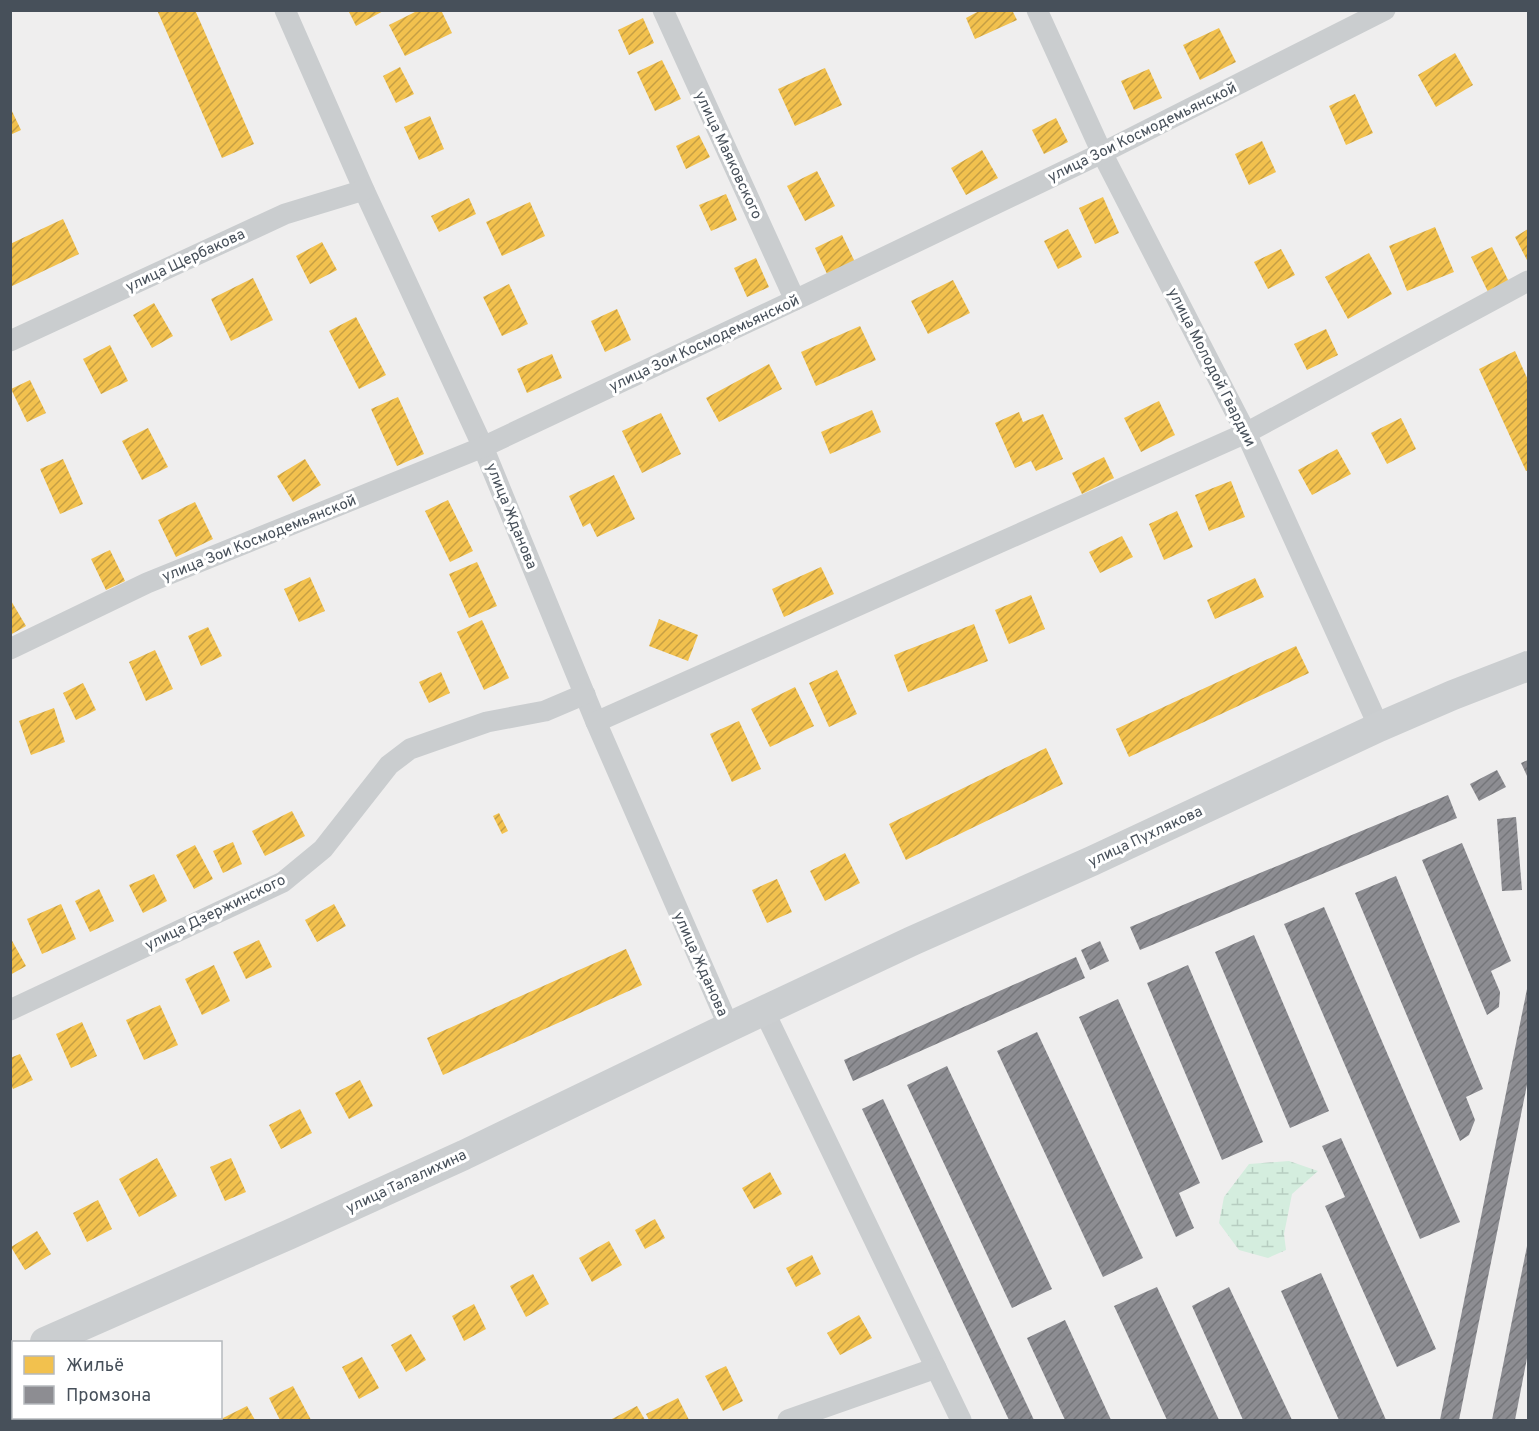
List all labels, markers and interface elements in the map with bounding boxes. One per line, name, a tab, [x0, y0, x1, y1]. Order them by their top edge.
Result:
street label: улица Зои Космодемьянской	[1045, 79, 1240, 187]
street label: улица Маяковского	[690, 89, 766, 223]
street label: улица Щербакова	[123, 225, 248, 297]
street label: улица Молодой Гвардии	[1162, 285, 1259, 450]
street label: улица Зои Космодемьянской	[606, 292, 803, 397]
street label: улица Жданова	[481, 461, 541, 572]
street label: улица Зои Космодемьянской	[160, 492, 359, 587]
street label: улица Пухлякова	[1085, 803, 1206, 872]
street label: улица Дзержинского	[142, 871, 289, 956]
street label: улица Жданова	[668, 909, 731, 1020]
street label: улица Талалихина	[343, 1146, 470, 1219]
legend	[12, 1341, 222, 1419]
text: Жильё	[66, 1355, 124, 1378]
text: Промзона	[66, 1385, 151, 1408]

